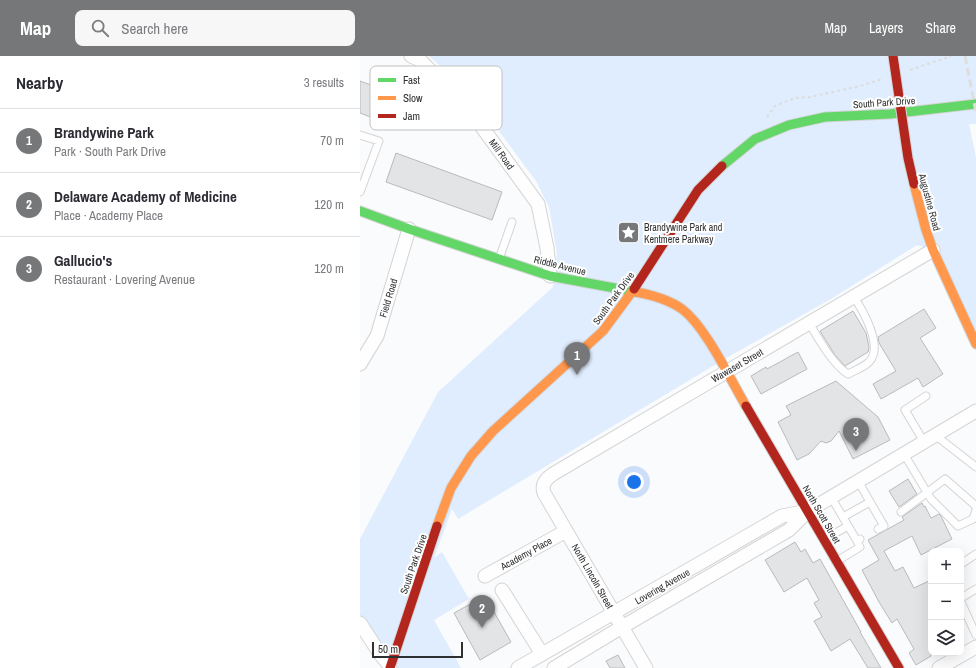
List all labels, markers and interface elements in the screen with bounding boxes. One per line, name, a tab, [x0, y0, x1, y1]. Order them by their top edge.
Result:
search box	[75, 10, 355, 46]
text: Map	[20, 15, 51, 41]
icon: search	[89, 17, 111, 39]
text: Search here	[121, 18, 188, 39]
text: Map	[825, 19, 847, 37]
text: Layers	[869, 19, 903, 37]
text: Share	[925, 19, 956, 37]
legend	[370, 66, 502, 130]
text: Nearby	[16, 71, 63, 94]
text: Fast	[403, 73, 421, 87]
text: 3 results	[304, 74, 344, 91]
text: Slow	[403, 91, 423, 105]
street label: South Park Drive	[852, 94, 916, 111]
text: Jam	[403, 109, 420, 123]
text: Brandywine Park	[54, 122, 154, 143]
text: 1	[26, 132, 32, 149]
text: 70 m	[320, 132, 344, 149]
street label: Mill Road	[486, 136, 517, 172]
text: Park · South Park Drive	[54, 143, 166, 160]
street label: Augustine Road	[915, 171, 943, 232]
text: Delaware Academy of Medicine	[54, 186, 237, 207]
text: 2	[26, 196, 32, 213]
text: 120 m	[314, 196, 344, 213]
text: Place · Academy Place	[54, 207, 163, 224]
place icon: Brandywine Park and Kentmere Parkway	[615, 220, 641, 246]
place label: Brandywine Park and Kentmere Parkway	[644, 221, 722, 246]
text: Gallucio's	[54, 250, 112, 271]
street label: Riddle Avenue	[532, 253, 588, 278]
text: 3	[26, 260, 32, 277]
text: 120 m	[314, 260, 344, 277]
street label: South Park Drive	[590, 269, 637, 327]
text: Restaurant · Lovering Avenue	[54, 271, 195, 288]
street label: Field Road	[376, 277, 401, 319]
pin: 1	[564, 342, 590, 375]
street label: Wawaset Street	[709, 345, 766, 385]
pin: 3	[843, 418, 869, 451]
your location	[624, 472, 644, 492]
street label: North Scott Street	[800, 483, 844, 546]
street label: South Park Drive	[397, 532, 430, 596]
street label: Academy Place	[497, 534, 555, 573]
street label: North Lincoln Street	[569, 541, 617, 612]
map controls	[928, 548, 964, 656]
button: +	[928, 548, 964, 584]
street label: Lovering Avenue	[632, 565, 692, 607]
button: −	[928, 584, 964, 620]
pin: 2	[469, 595, 495, 628]
button: layers	[928, 620, 964, 656]
scale bar	[372, 640, 463, 659]
text: 50 m	[378, 642, 398, 656]

